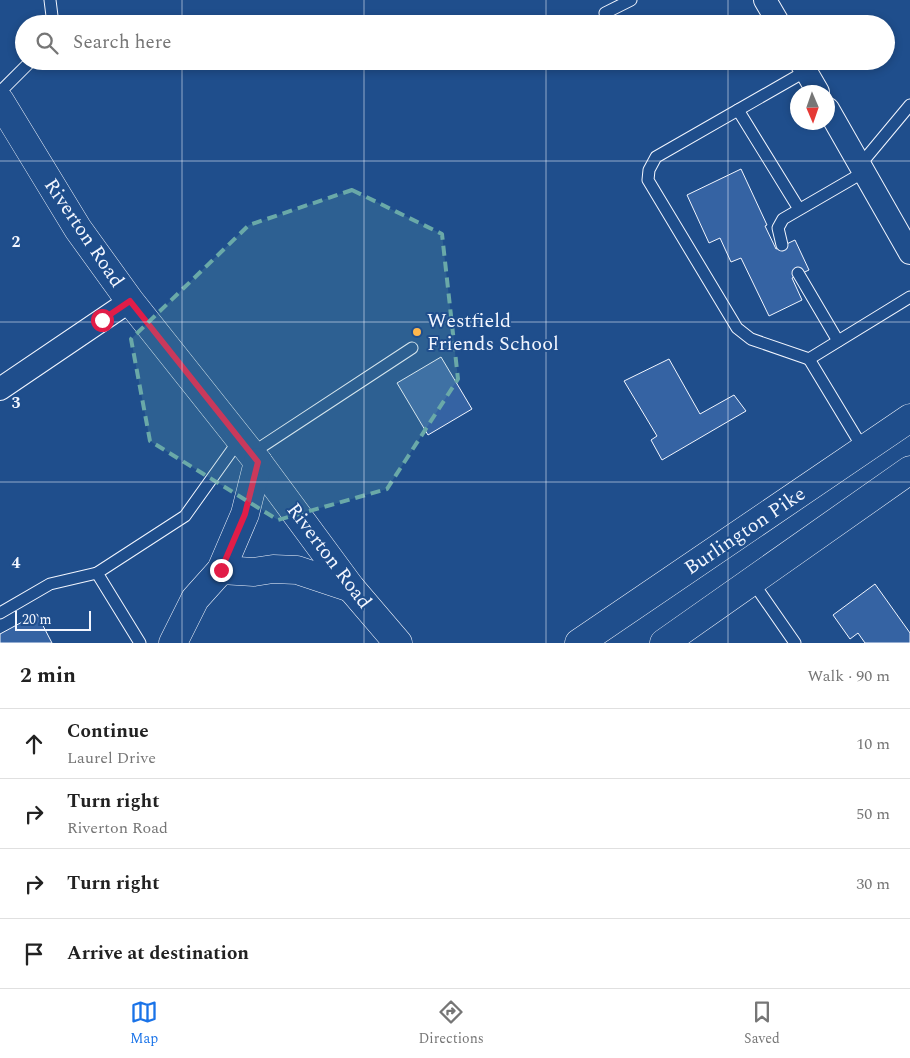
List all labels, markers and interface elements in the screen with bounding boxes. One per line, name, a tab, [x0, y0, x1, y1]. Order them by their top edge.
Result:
search box	[15, 15, 895, 70]
text: Search here	[73, 28, 172, 57]
icon: search	[33, 29, 61, 57]
north arrow	[790, 85, 835, 130]
street label: Riverton Road	[36, 172, 132, 294]
text: 2	[12, 230, 21, 254]
place label: Westfield Friends School	[427, 306, 559, 359]
route start	[91, 309, 114, 332]
marker: Westfield Friends School	[411, 326, 423, 338]
text: 3	[12, 391, 21, 415]
street label: Burlington Pike	[678, 479, 812, 583]
street label: Riverton Road	[279, 497, 379, 615]
text: 4	[12, 551, 21, 575]
route end	[210, 559, 233, 582]
scale bar	[15, 608, 91, 631]
text: 20 m	[22, 609, 52, 630]
text: 2 min	[20, 660, 76, 692]
text: Walk · 90 m	[807, 664, 890, 688]
text: Continue	[67, 717, 149, 746]
icon: ahead	[20, 730, 48, 758]
text: 10 m	[856, 732, 890, 756]
text: Laurel Drive	[67, 746, 156, 770]
text: Turn right	[67, 787, 160, 816]
icon: right	[20, 800, 48, 828]
text: 50 m	[856, 802, 890, 826]
text: Riverton Road	[67, 816, 168, 840]
text: Turn right	[67, 869, 160, 898]
icon: right	[20, 870, 48, 898]
text: 30 m	[856, 872, 890, 896]
text: Arrive at destination	[67, 939, 249, 968]
icon: arrive	[20, 940, 48, 968]
tab: Map	[130, 998, 158, 1049]
tab: Directions	[418, 998, 484, 1049]
tab: Saved	[744, 998, 780, 1049]

